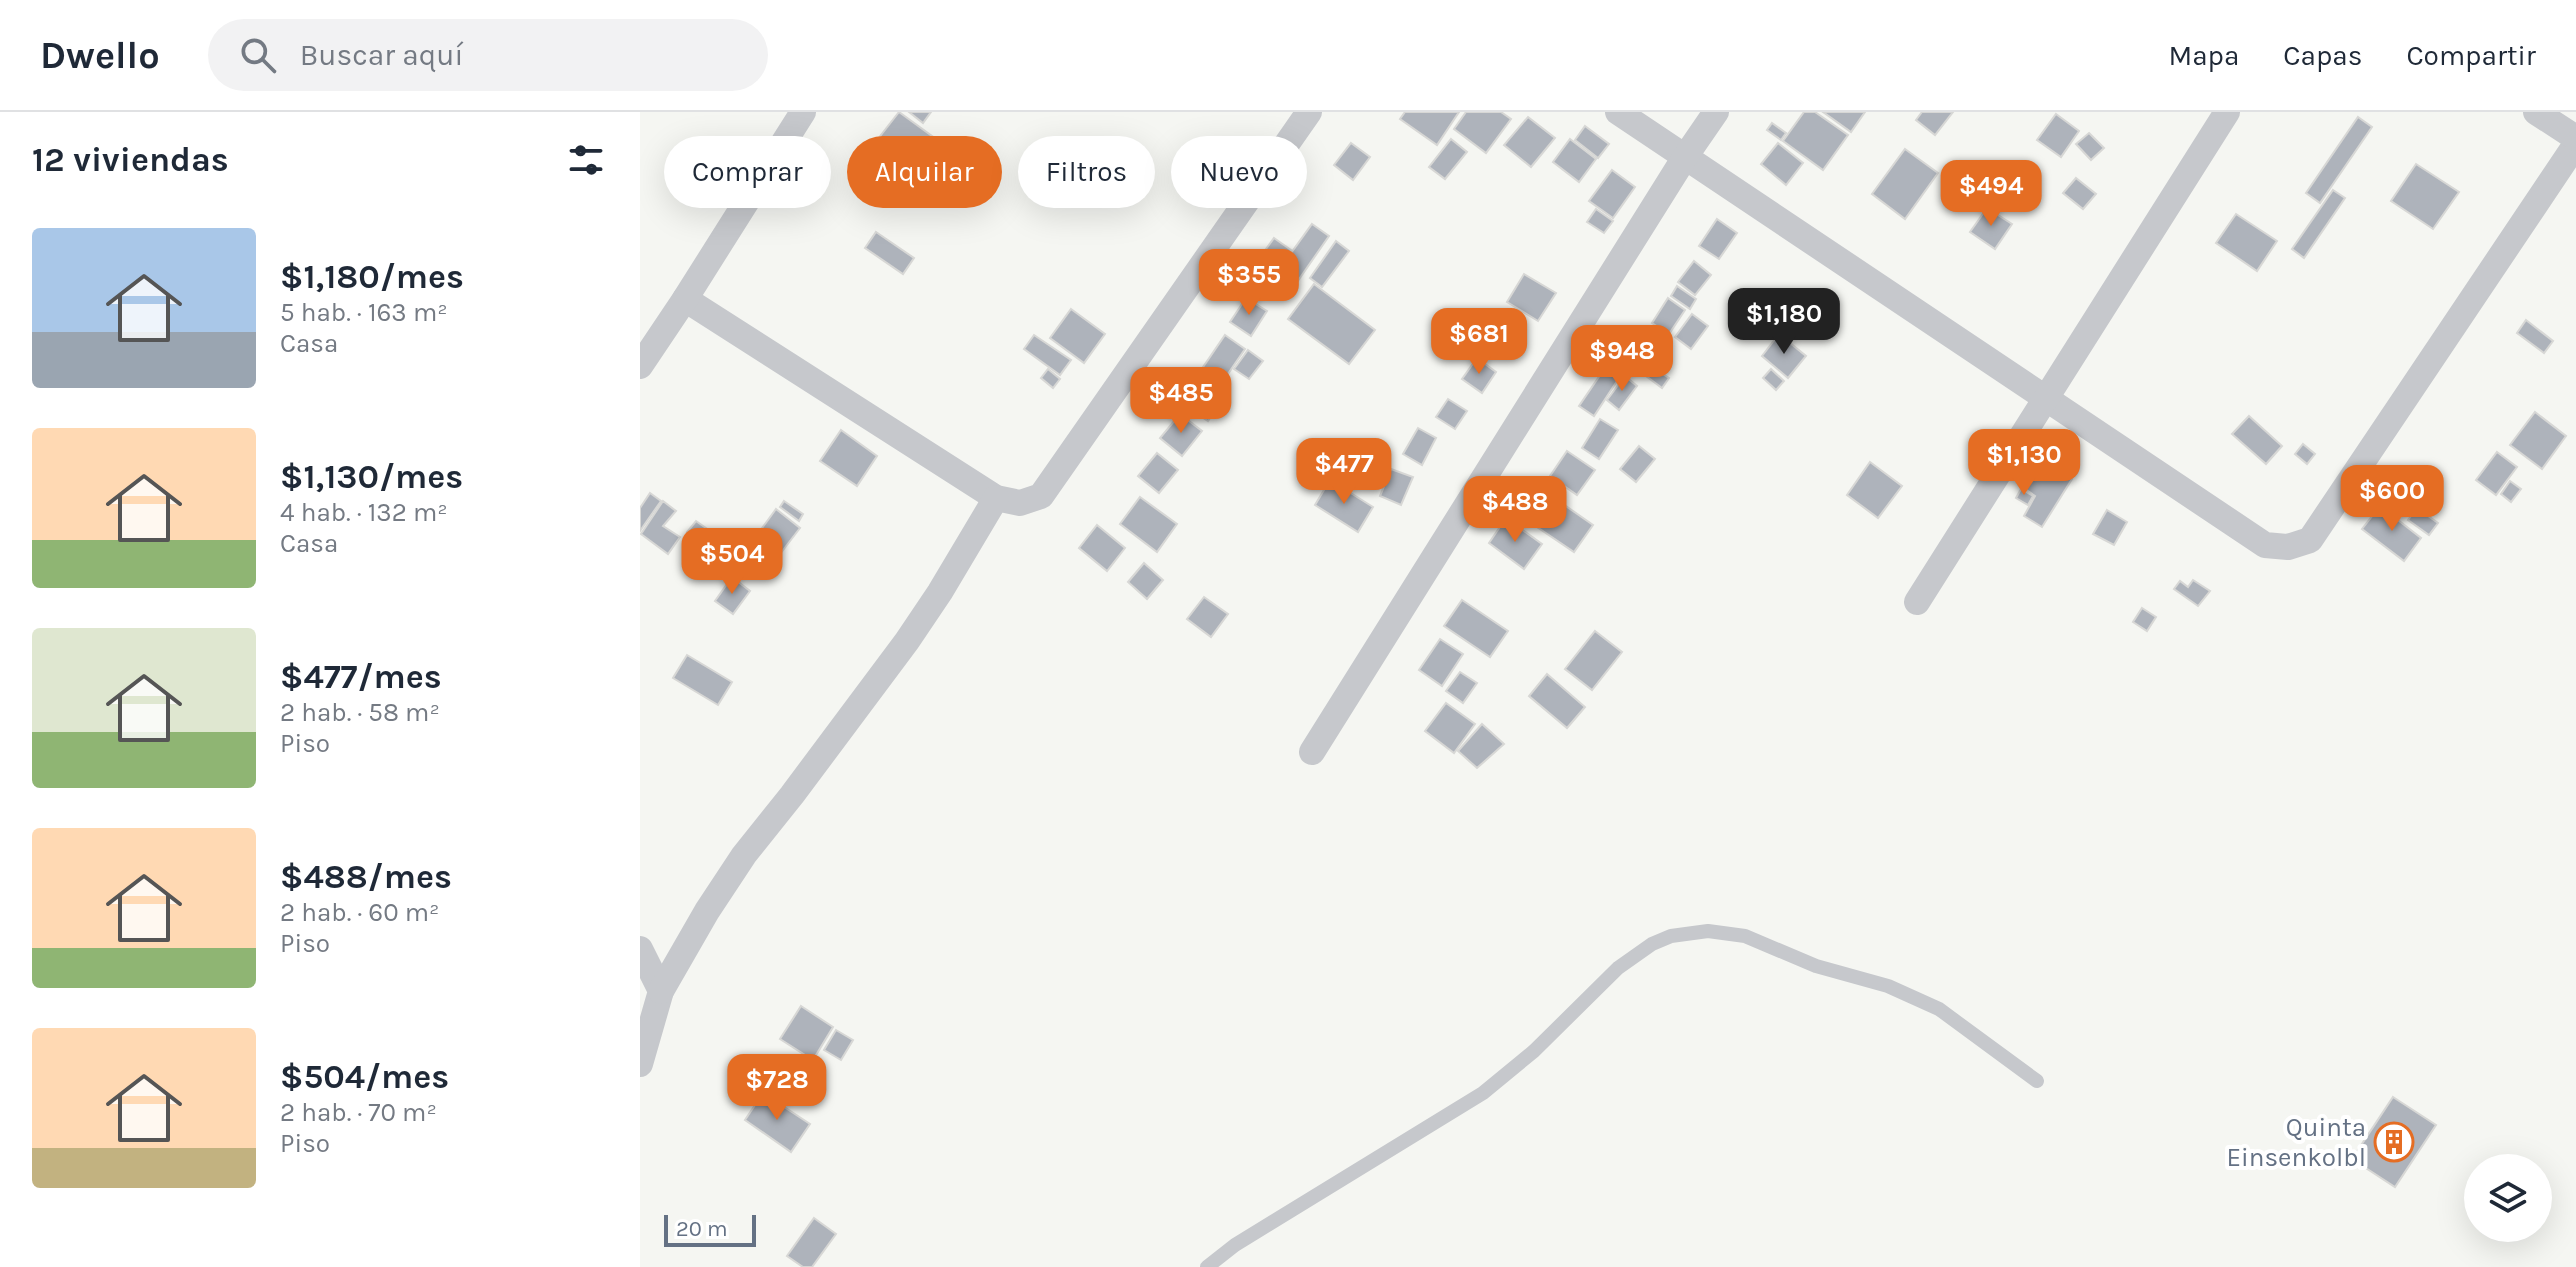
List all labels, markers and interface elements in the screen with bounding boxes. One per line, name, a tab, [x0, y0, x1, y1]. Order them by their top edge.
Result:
search box	[208, 19, 768, 91]
text: Dwello	[40, 33, 160, 78]
icon: search	[236, 33, 280, 77]
text: Buscar aquí	[300, 37, 463, 73]
text: Mapa	[2168, 39, 2239, 72]
text: Capas	[2283, 39, 2362, 72]
text: Compartir	[2406, 39, 2536, 72]
chip: Comprar	[664, 136, 831, 208]
chip: Alquilar	[847, 136, 1002, 208]
chip: Filtros	[1018, 136, 1155, 208]
chip: Nuevo	[1171, 136, 1307, 208]
icon: filters	[564, 138, 608, 182]
text: 12 viviendas	[32, 140, 229, 180]
pin: $494	[1944, 160, 2038, 228]
text: $494	[1959, 170, 2023, 201]
pin: $355	[1202, 249, 1296, 317]
text: $1,180/mes	[280, 257, 464, 297]
text: $355	[1217, 259, 1281, 290]
icon: home	[96, 260, 192, 356]
pin: $1,180	[1719, 288, 1849, 356]
text: 5 hab. · 163 m²	[280, 297, 448, 328]
text: $1,180	[1746, 298, 1822, 329]
pin: $681	[1432, 308, 1526, 376]
text: $681	[1449, 318, 1509, 349]
pin: $948	[1575, 325, 1669, 393]
text: Casa	[280, 328, 338, 359]
text: $948	[1589, 335, 1655, 366]
pin: $485	[1134, 367, 1228, 435]
text: $485	[1148, 377, 1214, 408]
pin: $1,130	[1959, 429, 2089, 497]
pin: $477	[1297, 438, 1391, 506]
text: $1,130	[1986, 439, 2062, 470]
text: $477	[1314, 448, 1374, 479]
text: $1,130/mes	[280, 457, 463, 497]
icon: home	[96, 460, 192, 556]
pin: $600	[2345, 465, 2439, 533]
text: $600	[2359, 475, 2425, 506]
pin: $488	[1468, 476, 1562, 544]
text: $488	[1481, 486, 1549, 517]
text: 4 hab. · 132 m²	[280, 497, 448, 528]
text: Casa	[280, 528, 338, 559]
pin: $504	[685, 528, 779, 596]
text: $504	[700, 538, 764, 569]
text: $477/mes	[280, 657, 442, 697]
icon: home	[96, 660, 192, 756]
text: 2 hab. · 58 m²	[280, 697, 440, 728]
text: Piso	[280, 728, 330, 759]
text: $488/mes	[280, 857, 452, 897]
icon: home	[96, 860, 192, 956]
text: 2 hab. · 60 m²	[280, 897, 440, 928]
text: Piso	[280, 928, 330, 959]
pin: $728	[730, 1054, 824, 1122]
text: $504/mes	[280, 1057, 449, 1097]
icon: home	[96, 1060, 192, 1156]
text: $728	[745, 1064, 809, 1095]
text: 2 hab. · 70 m²	[280, 1097, 437, 1128]
place label: Quinta Einsenkolbl	[2226, 1112, 2366, 1173]
building icon: Quinta Einsenkolbl	[2373, 1121, 2415, 1163]
text: Piso	[280, 1128, 330, 1159]
map controls	[2464, 1154, 2552, 1242]
button: layers	[2464, 1154, 2552, 1242]
scale bar	[664, 1211, 756, 1247]
text: 20 m	[676, 1216, 728, 1242]

